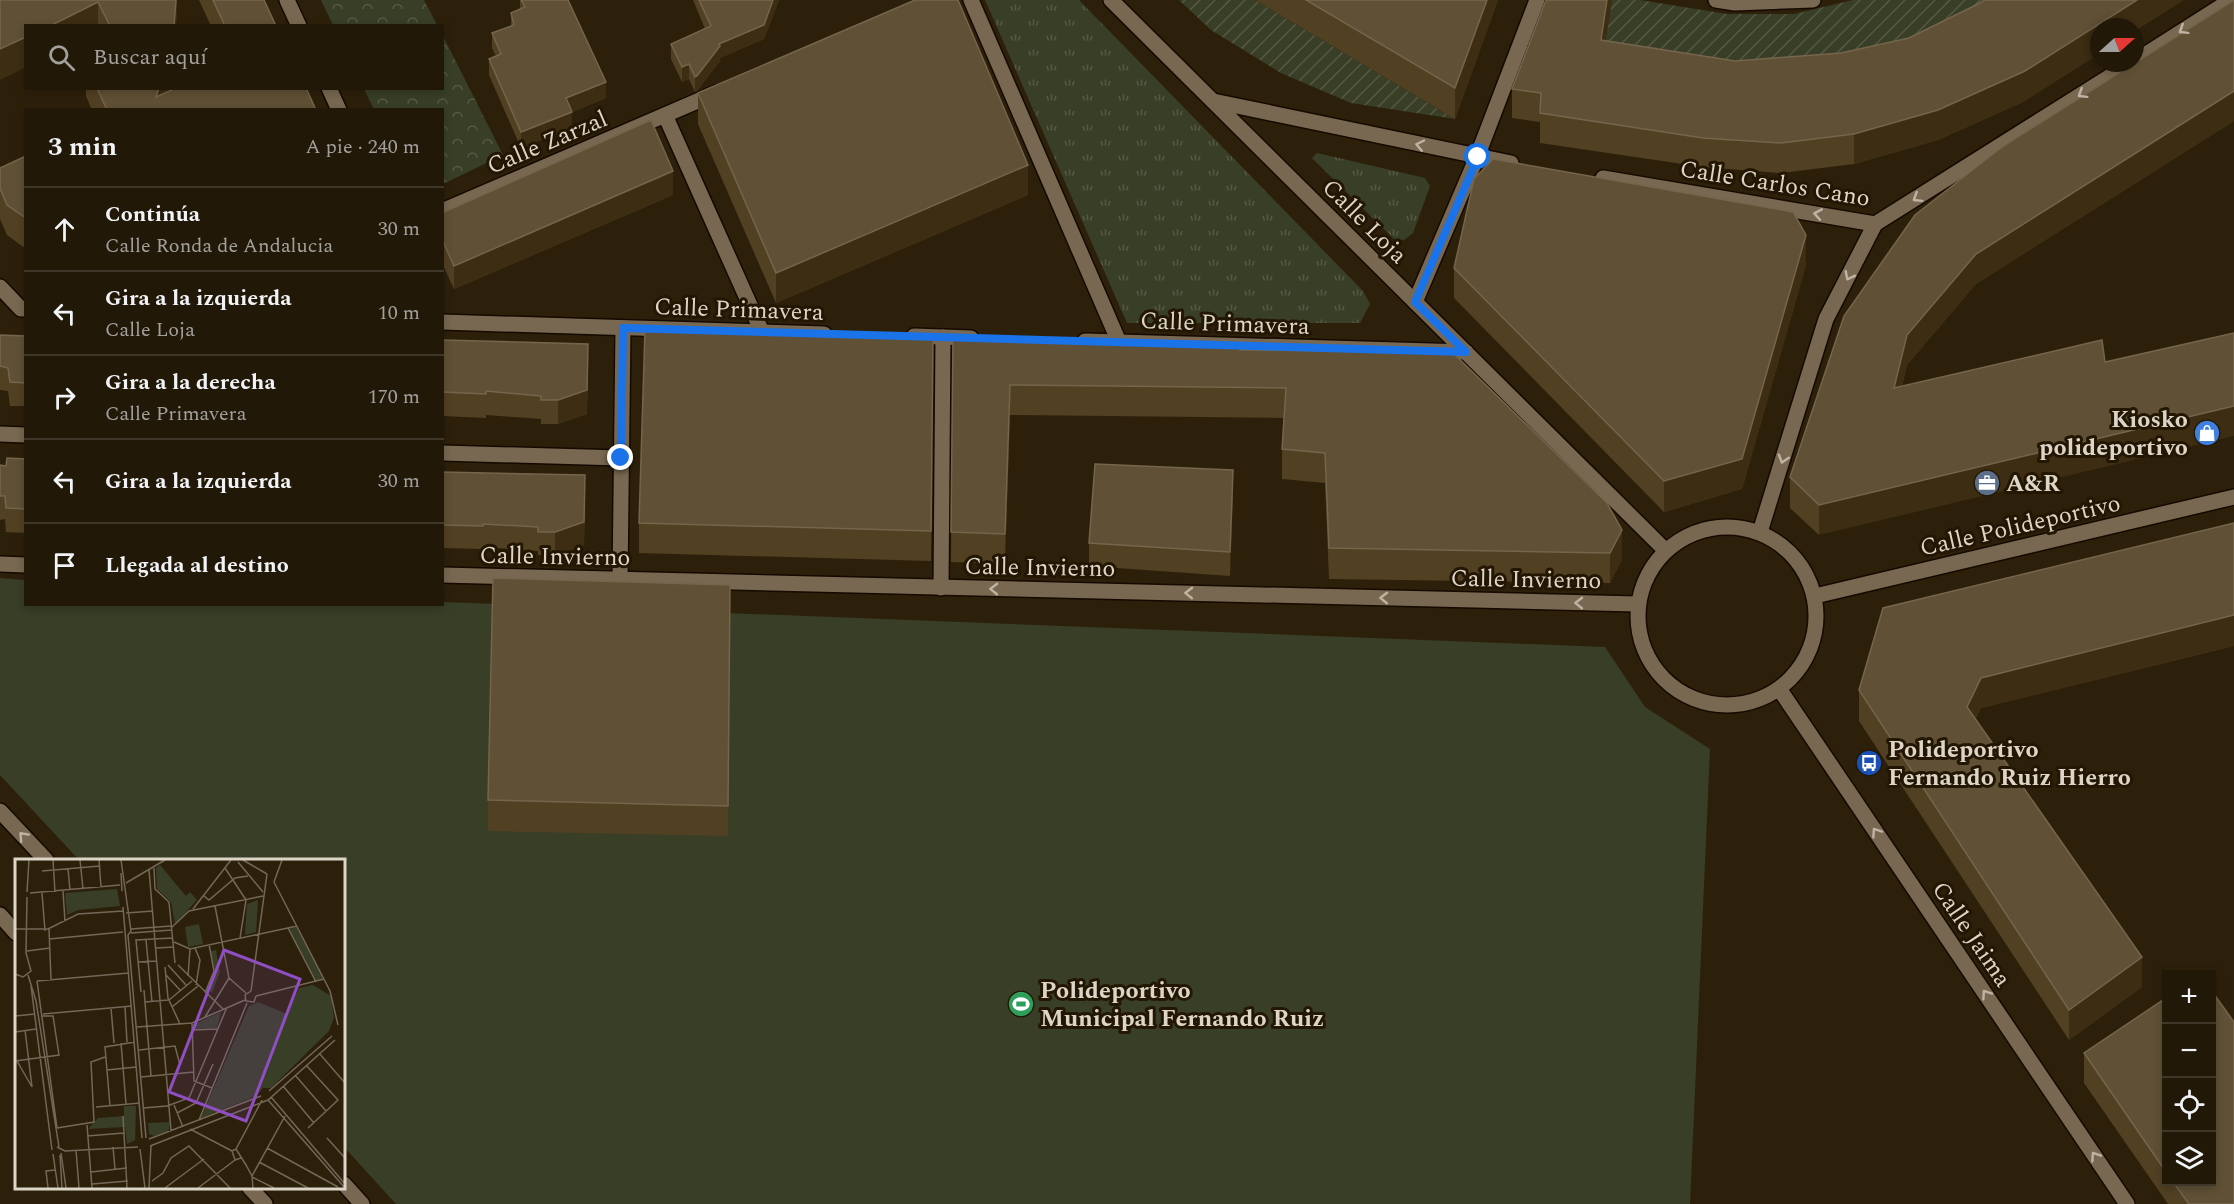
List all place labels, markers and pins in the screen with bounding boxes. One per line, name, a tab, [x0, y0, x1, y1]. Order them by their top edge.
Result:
place label: Kiosko polideportivo	[2039, 402, 2188, 466]
shop icon: Kiosko polideportivo	[2192, 418, 2222, 448]
place label: A&R	[2006, 466, 2061, 502]
office icon: A&R	[1972, 468, 2002, 498]
place label: Polideportivo Fernando Ruiz Hierro	[1888, 732, 2131, 796]
bus stop icon: Polideportivo Fernando Ruiz Hierro	[1854, 748, 1884, 778]
place label: Polideportivo Municipal Fernando Ruiz	[1040, 973, 1324, 1037]
sports icon: Polideportivo Municipal Fernando Ruiz	[1006, 989, 1036, 1019]

